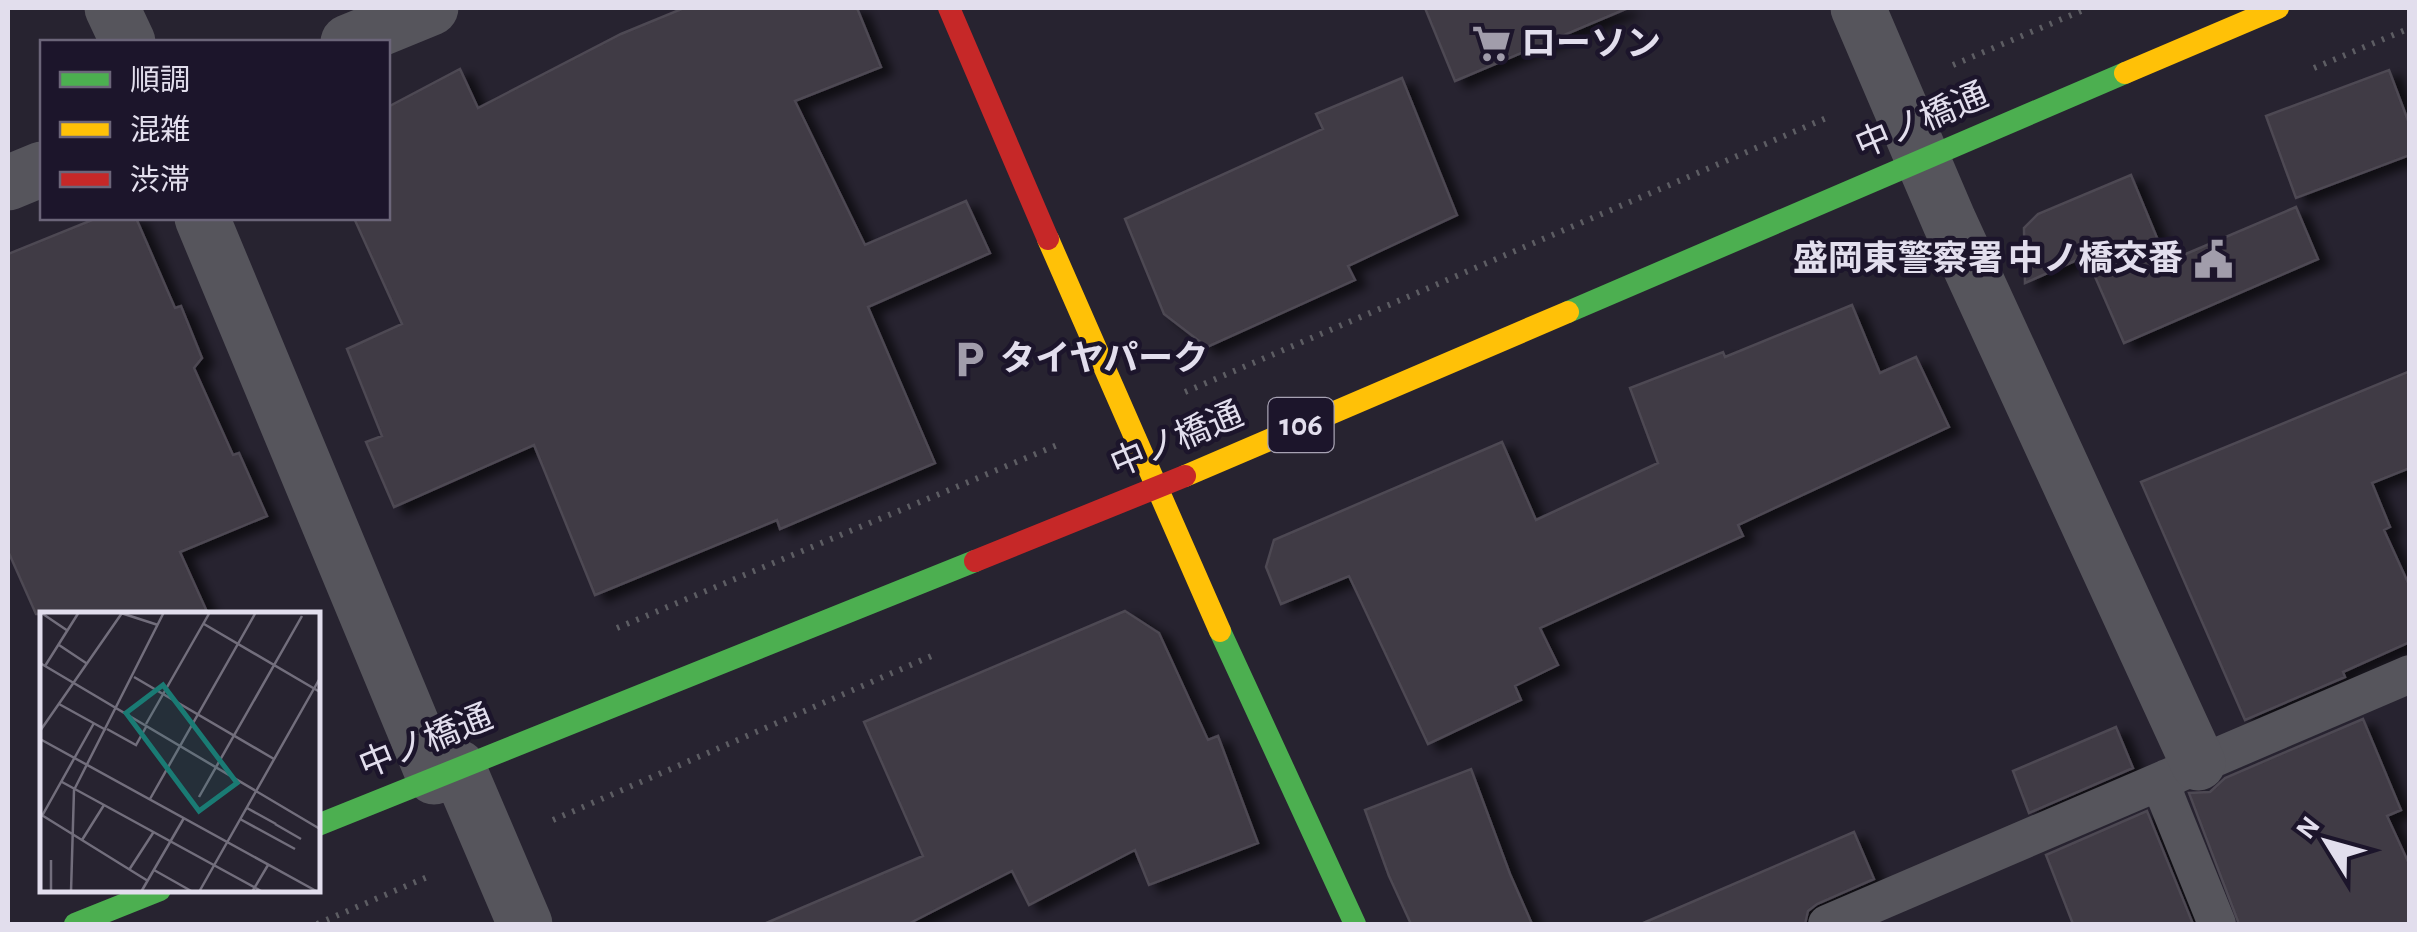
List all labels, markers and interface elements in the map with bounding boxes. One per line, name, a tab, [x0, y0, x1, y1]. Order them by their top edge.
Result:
supermarket icon: ローソン	[1470, 23, 1512, 65]
place label: ローソン	[1521, 27, 1661, 62]
legend	[40, 40, 390, 220]
text: 順調	[130, 65, 190, 96]
street label: 中ノ橋通	[1850, 76, 1993, 164]
text: 混雑	[130, 114, 190, 146]
text: 渋滞	[130, 164, 190, 196]
public building icon: 盛岡東警察署 中ノ橋交番	[2192, 238, 2234, 280]
place label: 盛岡東警察署 中ノ橋交番	[1793, 240, 2183, 277]
parking icon: タイヤパーク	[949, 338, 991, 380]
place label: タイヤパーク	[1000, 340, 1208, 377]
street label: 中ノ橋通	[1105, 395, 1248, 483]
road number: 106	[1268, 398, 1334, 452]
inset map	[40, 612, 320, 892]
street label: 中ノ橋通	[354, 698, 497, 784]
north arrow	[2277, 792, 2377, 892]
text: N	[2292, 812, 2326, 844]

